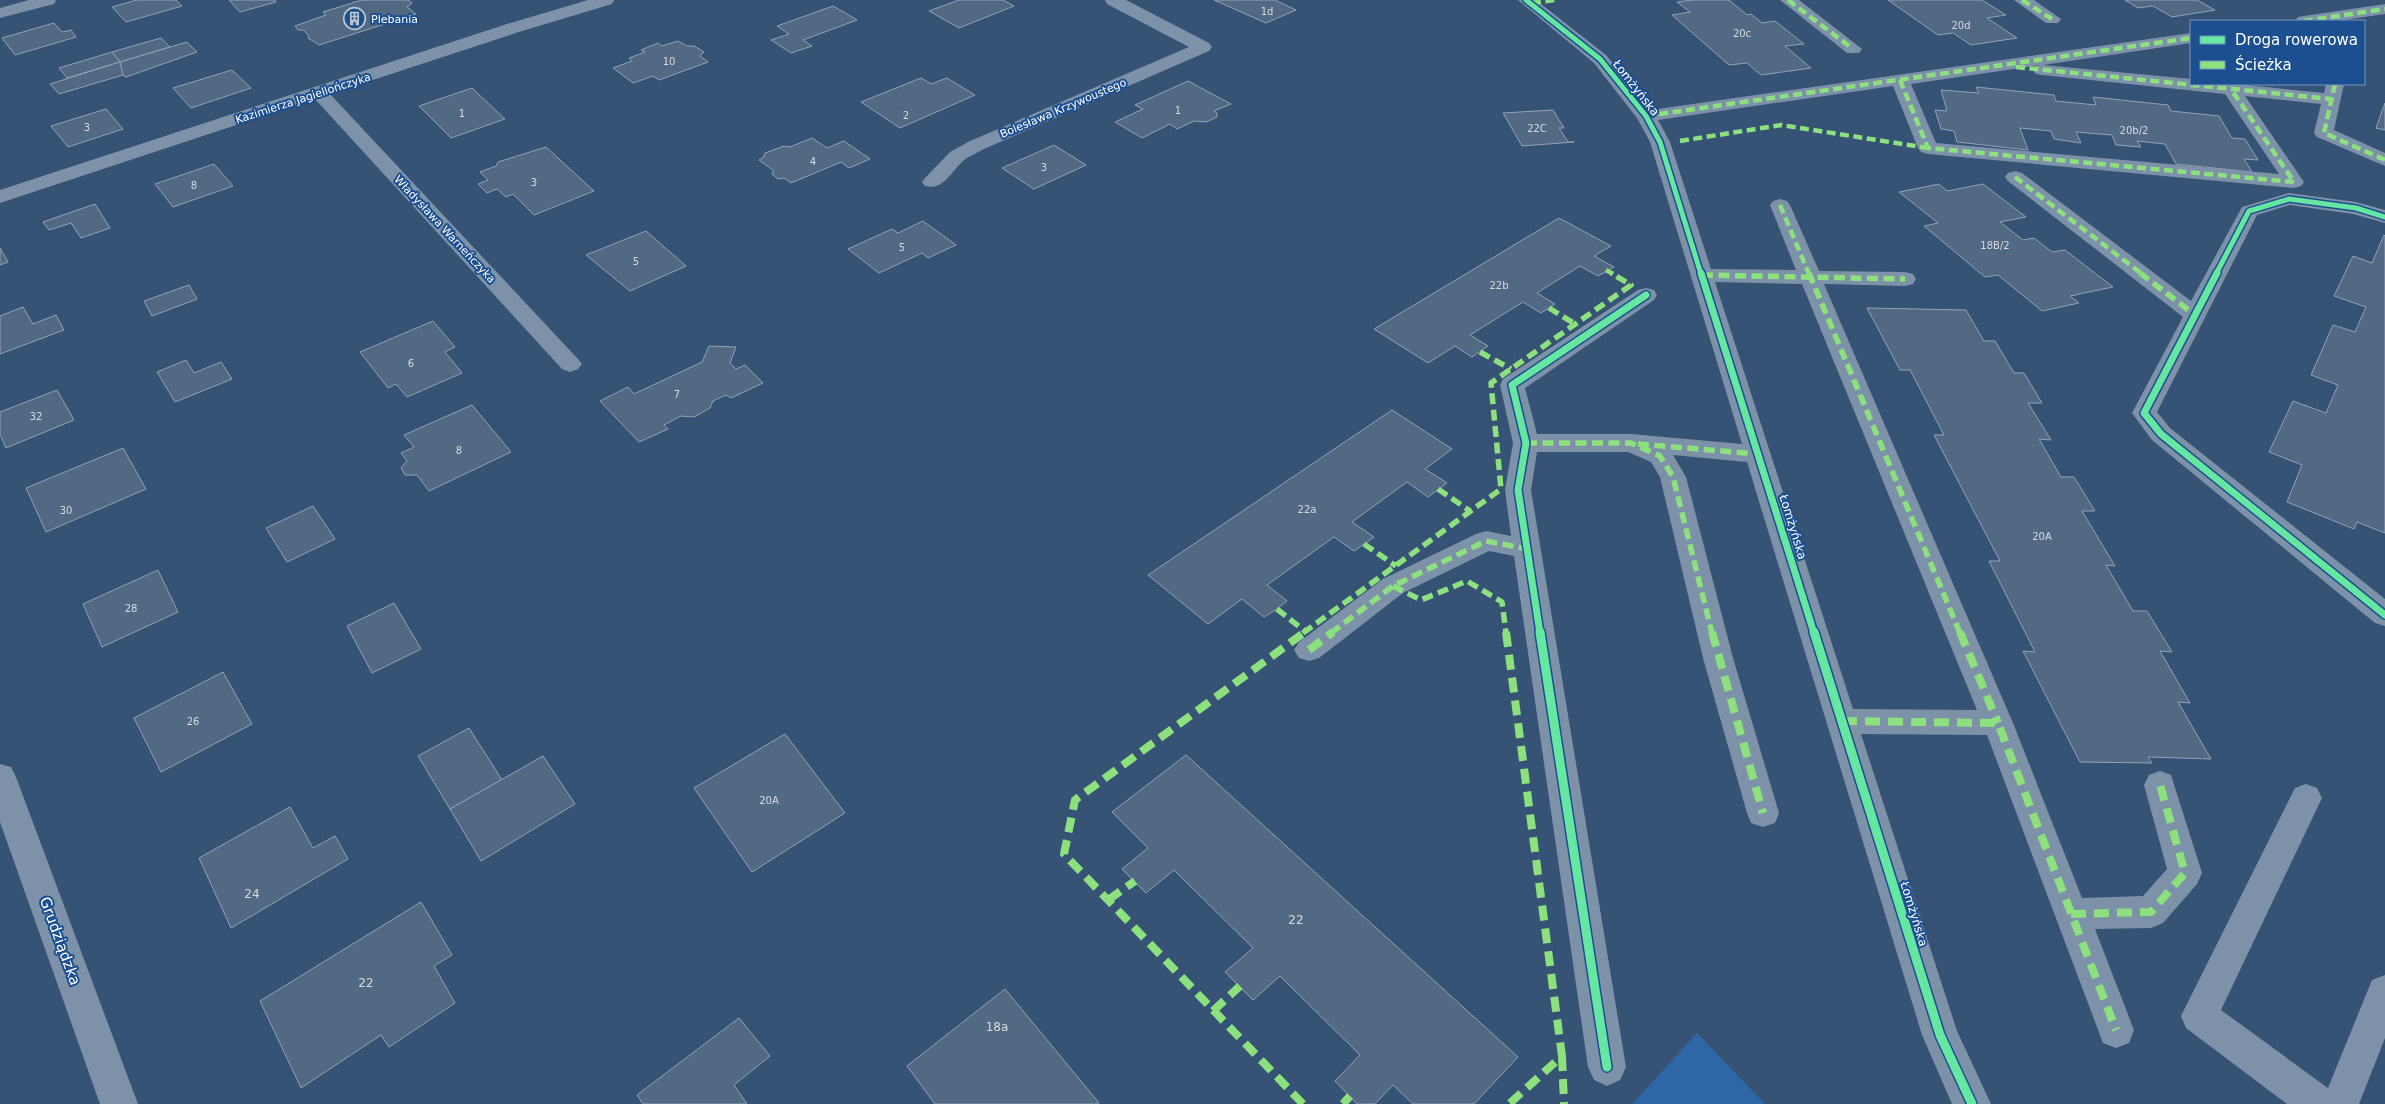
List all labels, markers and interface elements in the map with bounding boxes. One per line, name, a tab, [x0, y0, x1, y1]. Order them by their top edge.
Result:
house number: 1d	[1261, 6, 1273, 17]
building icon: Plebania	[343, 7, 367, 31]
place label: Plebania	[371, 13, 418, 26]
house number: 20d	[1951, 20, 1971, 31]
legend	[2190, 20, 2365, 85]
house number: 20c	[1733, 28, 1751, 39]
text: Droga rowerowa	[2235, 31, 2358, 49]
text: Ścieżka	[2235, 55, 2292, 74]
house number: 10	[663, 56, 675, 67]
street label: Łomżyńska	[1609, 56, 1662, 119]
street label: Kazimierza Jagiellończyka	[234, 70, 372, 127]
street label: Bolesława Krzywoustego	[998, 76, 1129, 141]
house number: 1	[1175, 105, 1181, 116]
house number: 1	[459, 108, 465, 119]
house number: 2	[903, 110, 909, 121]
house number: 3	[84, 122, 90, 133]
house number: 22C	[1527, 123, 1547, 134]
house number: 20b/2	[2120, 125, 2148, 136]
house number: 4	[810, 156, 816, 167]
house number: 3	[1041, 162, 1047, 173]
street label: Władysława Warneńczyka	[391, 173, 498, 286]
house number: 3	[531, 177, 537, 188]
house number: 8	[191, 180, 197, 191]
house number: 18B/2	[1980, 240, 2010, 251]
house number: 5	[899, 242, 905, 253]
house number: 5	[633, 256, 639, 267]
house number: 22b	[1489, 280, 1509, 291]
house number: 6	[408, 358, 414, 369]
house number: 7	[674, 389, 680, 400]
house number: 32	[30, 411, 42, 422]
house number: 8	[456, 445, 462, 456]
street label: Łomżyńska	[1776, 492, 1810, 561]
house number: 22a	[1298, 504, 1316, 515]
house number: 30	[60, 505, 72, 516]
house number: 20A	[2032, 531, 2052, 542]
house number: 28	[125, 603, 137, 614]
house number: 26	[187, 716, 199, 727]
house number: 20A	[759, 795, 779, 806]
street label: Łomżyńska	[1897, 879, 1931, 948]
house number: 24	[244, 887, 260, 901]
street label: Grudziądzka	[36, 894, 84, 988]
house number: 22	[1288, 913, 1304, 927]
house number: 22	[358, 976, 374, 990]
house number: 18a	[986, 1020, 1008, 1034]

